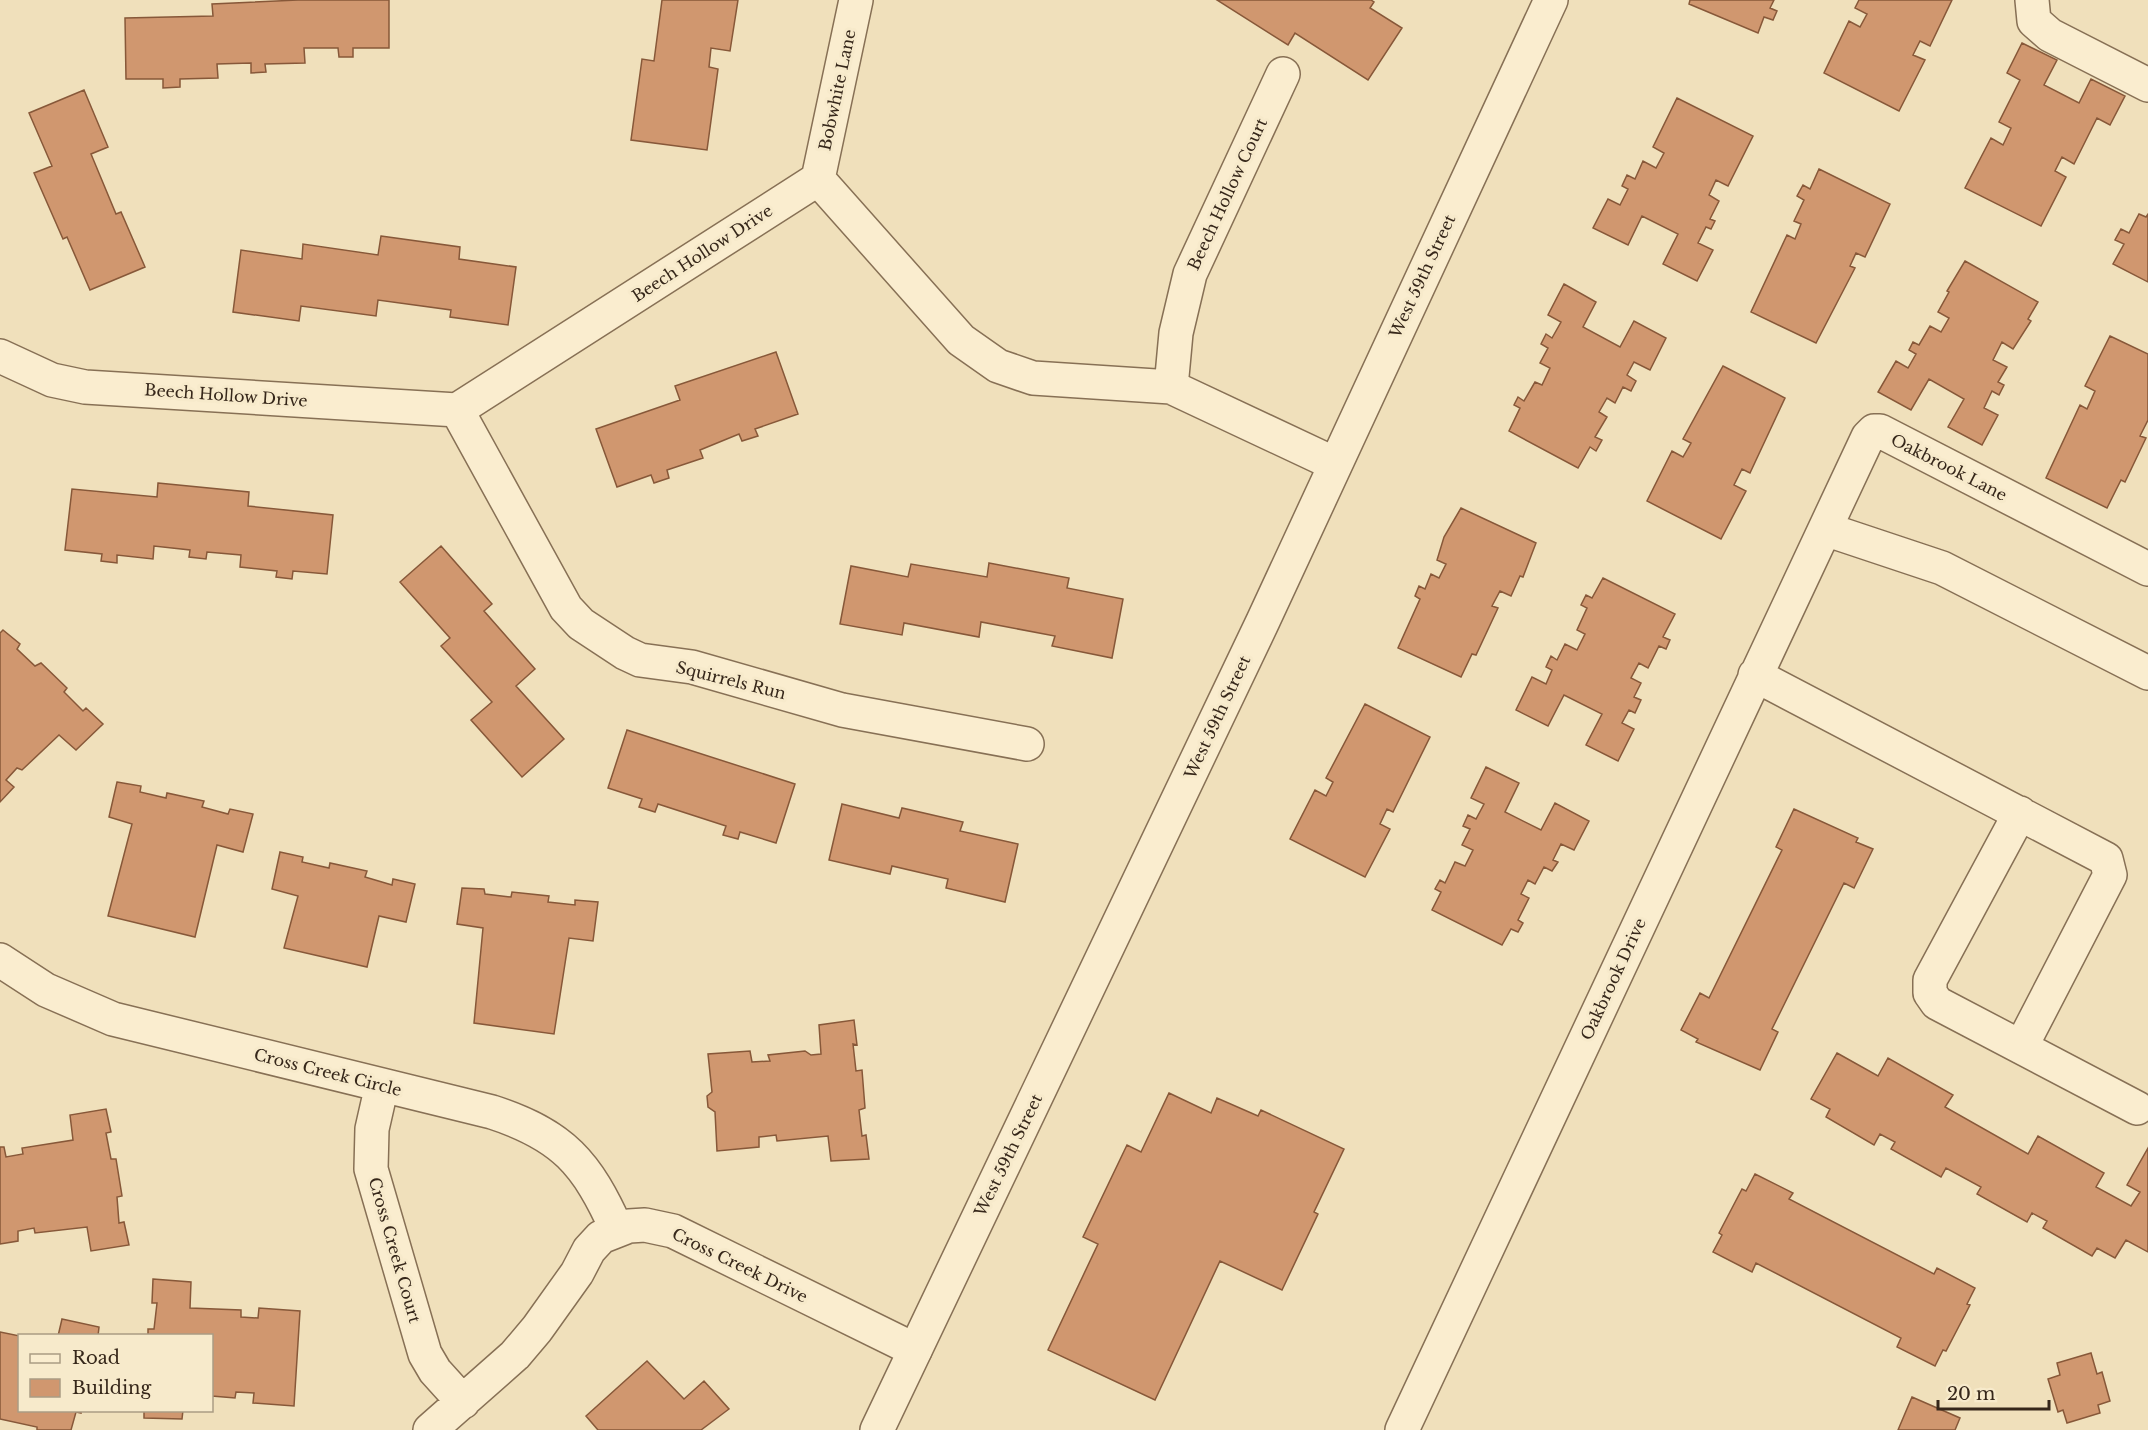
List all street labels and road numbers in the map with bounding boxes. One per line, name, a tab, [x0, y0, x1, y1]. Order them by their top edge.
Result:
street label: Bobwhite Lane	[814, 28, 860, 152]
street label: Beech Hollow Court	[1183, 115, 1271, 273]
street label: Beech Hollow Drive	[628, 200, 776, 306]
street label: West 59th Street	[1384, 211, 1459, 342]
street label: Beech Hollow Drive	[144, 379, 308, 411]
street label: Oakbrook Lane	[1888, 429, 2010, 505]
street label: West 59th Street	[1179, 652, 1254, 783]
street label: Squirrels Run	[674, 657, 788, 703]
street label: Oakbrook Drive	[1576, 915, 1650, 1043]
street label: Cross Creek Circle	[252, 1044, 404, 1100]
street label: West 59th Street	[969, 1090, 1046, 1220]
street label: Cross Creek Court	[365, 1175, 425, 1325]
street label: Cross Creek Drive	[669, 1223, 811, 1307]

